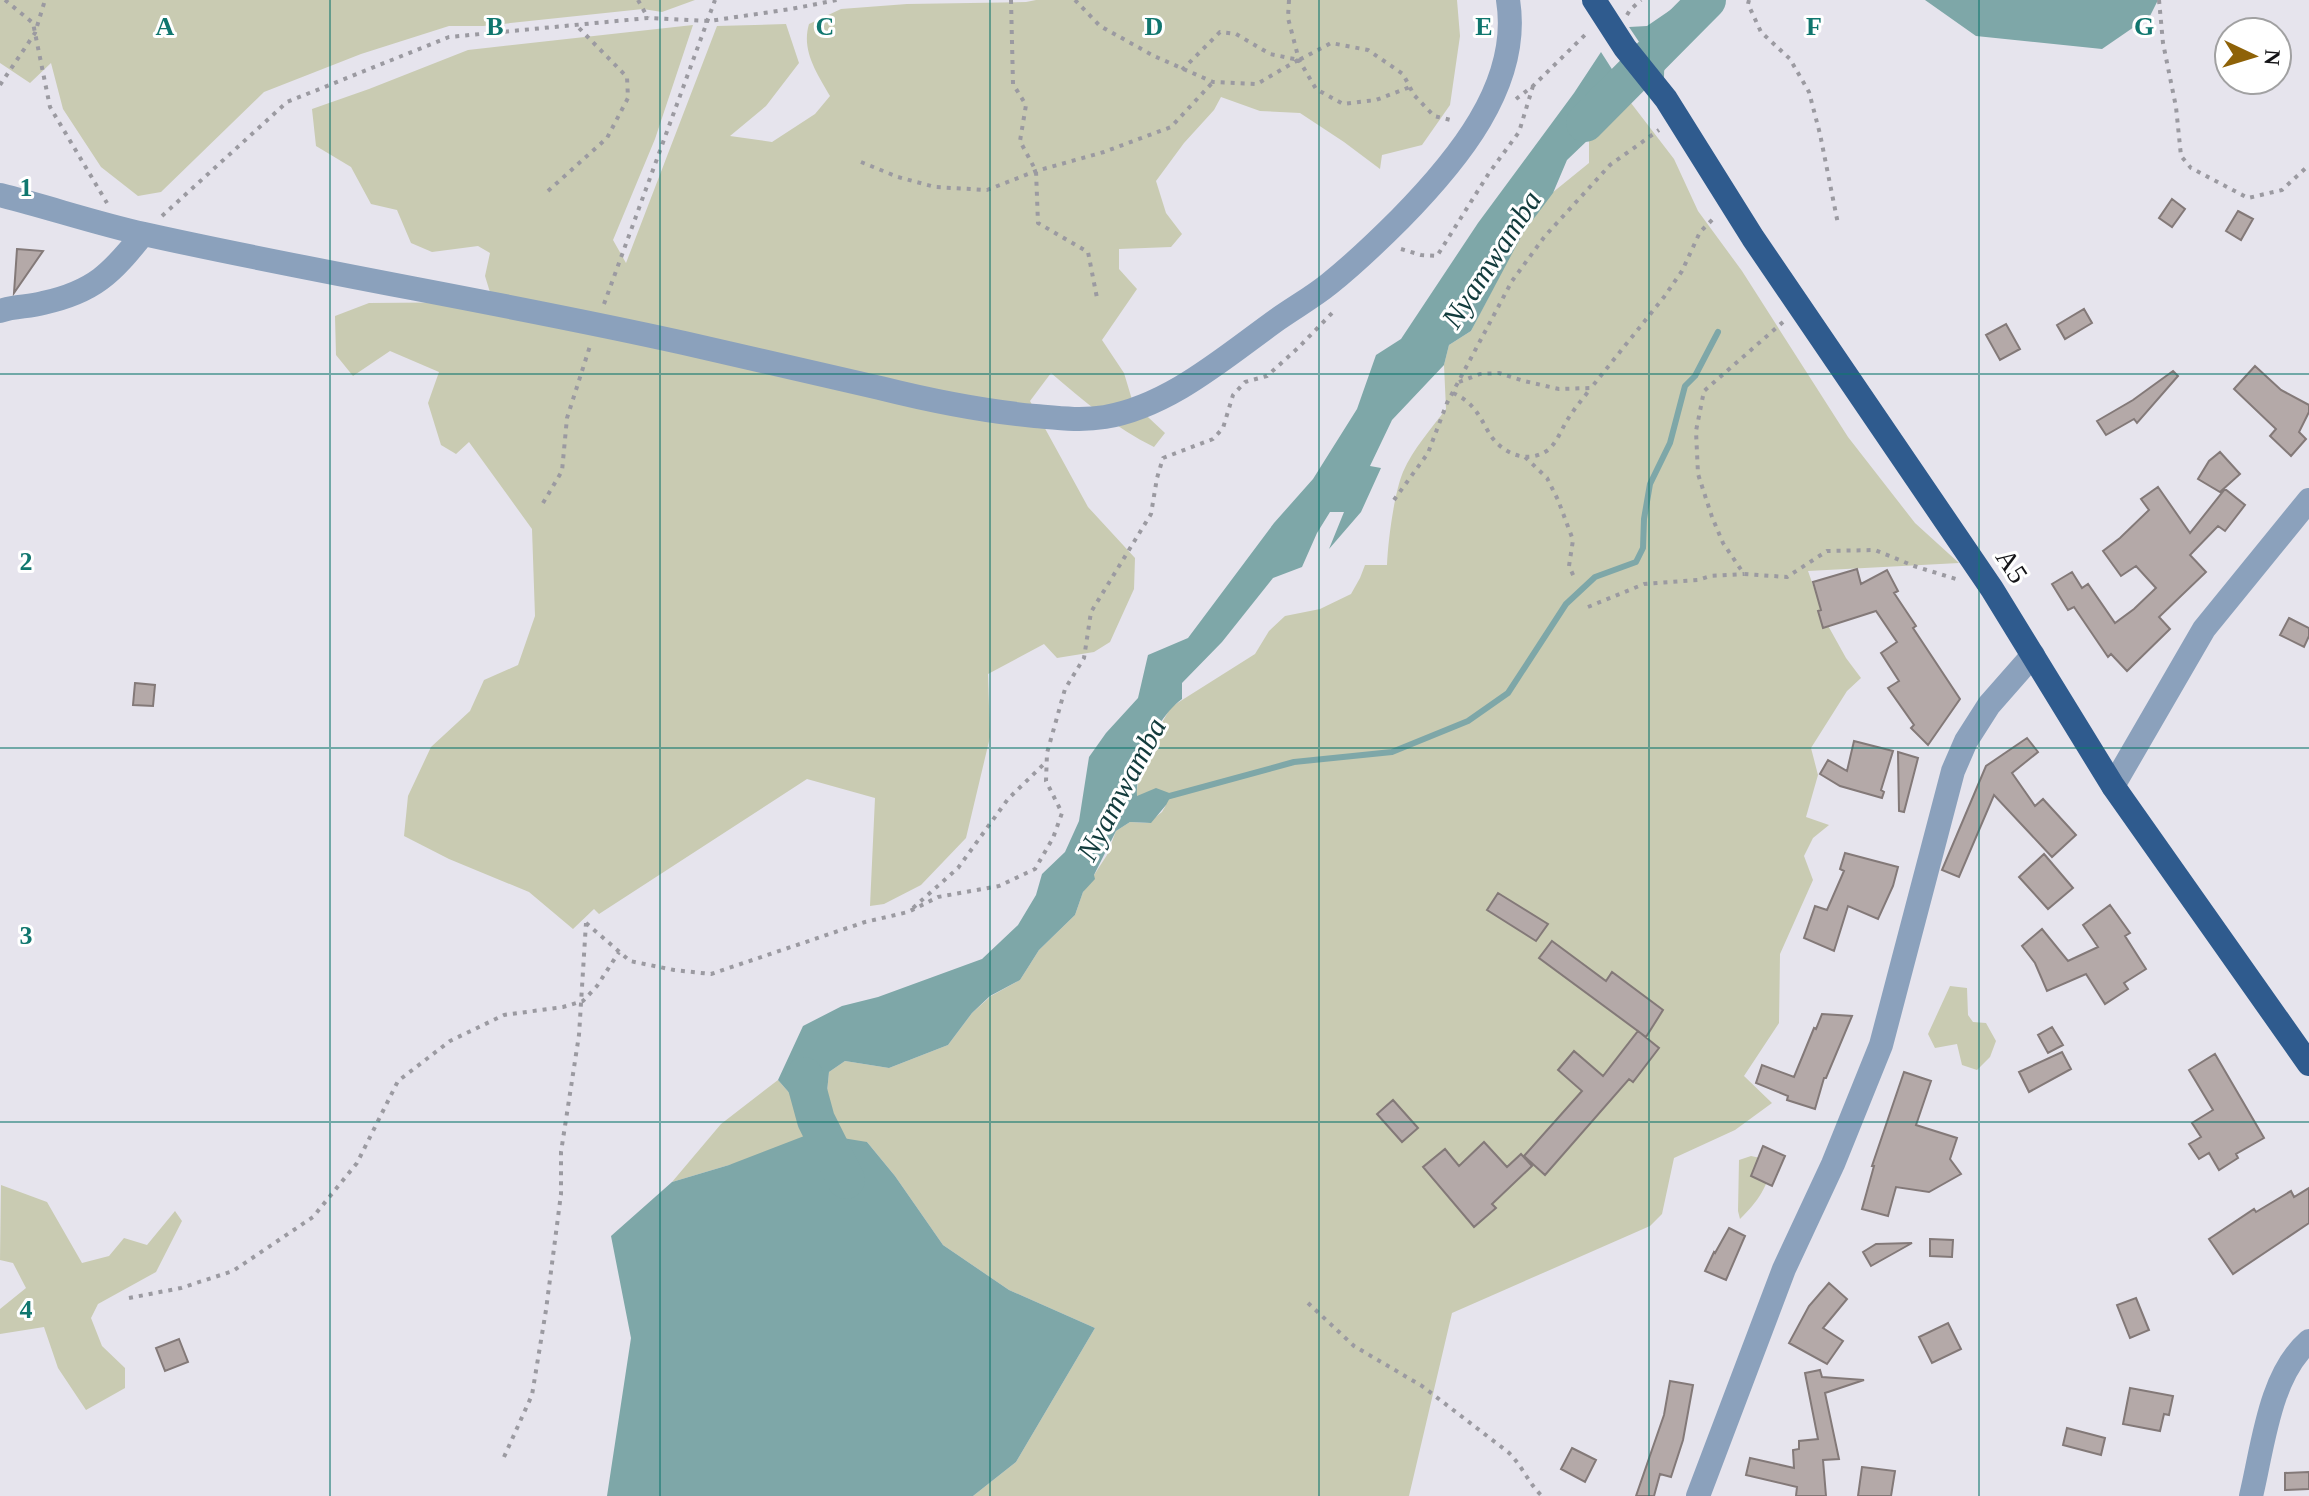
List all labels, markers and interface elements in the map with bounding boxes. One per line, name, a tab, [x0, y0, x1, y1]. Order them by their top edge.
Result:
text: A	[156, 12, 175, 41]
text: B	[486, 12, 504, 41]
text: C	[816, 12, 834, 41]
text: D	[1145, 12, 1163, 41]
text: E	[1475, 12, 1493, 41]
text: F	[1806, 12, 1822, 41]
text: G	[2134, 12, 2154, 41]
north arrow	[2213, 16, 2293, 96]
text: N	[2259, 49, 2285, 66]
text: 1	[20, 173, 33, 202]
water label: Nyamwamba	[1434, 184, 1548, 335]
street label: A5	[1990, 543, 2034, 589]
text: 2	[20, 547, 33, 576]
water label: Nyamwamba	[1069, 712, 1172, 867]
text: 3	[20, 921, 33, 950]
text: 4	[20, 1295, 33, 1324]

